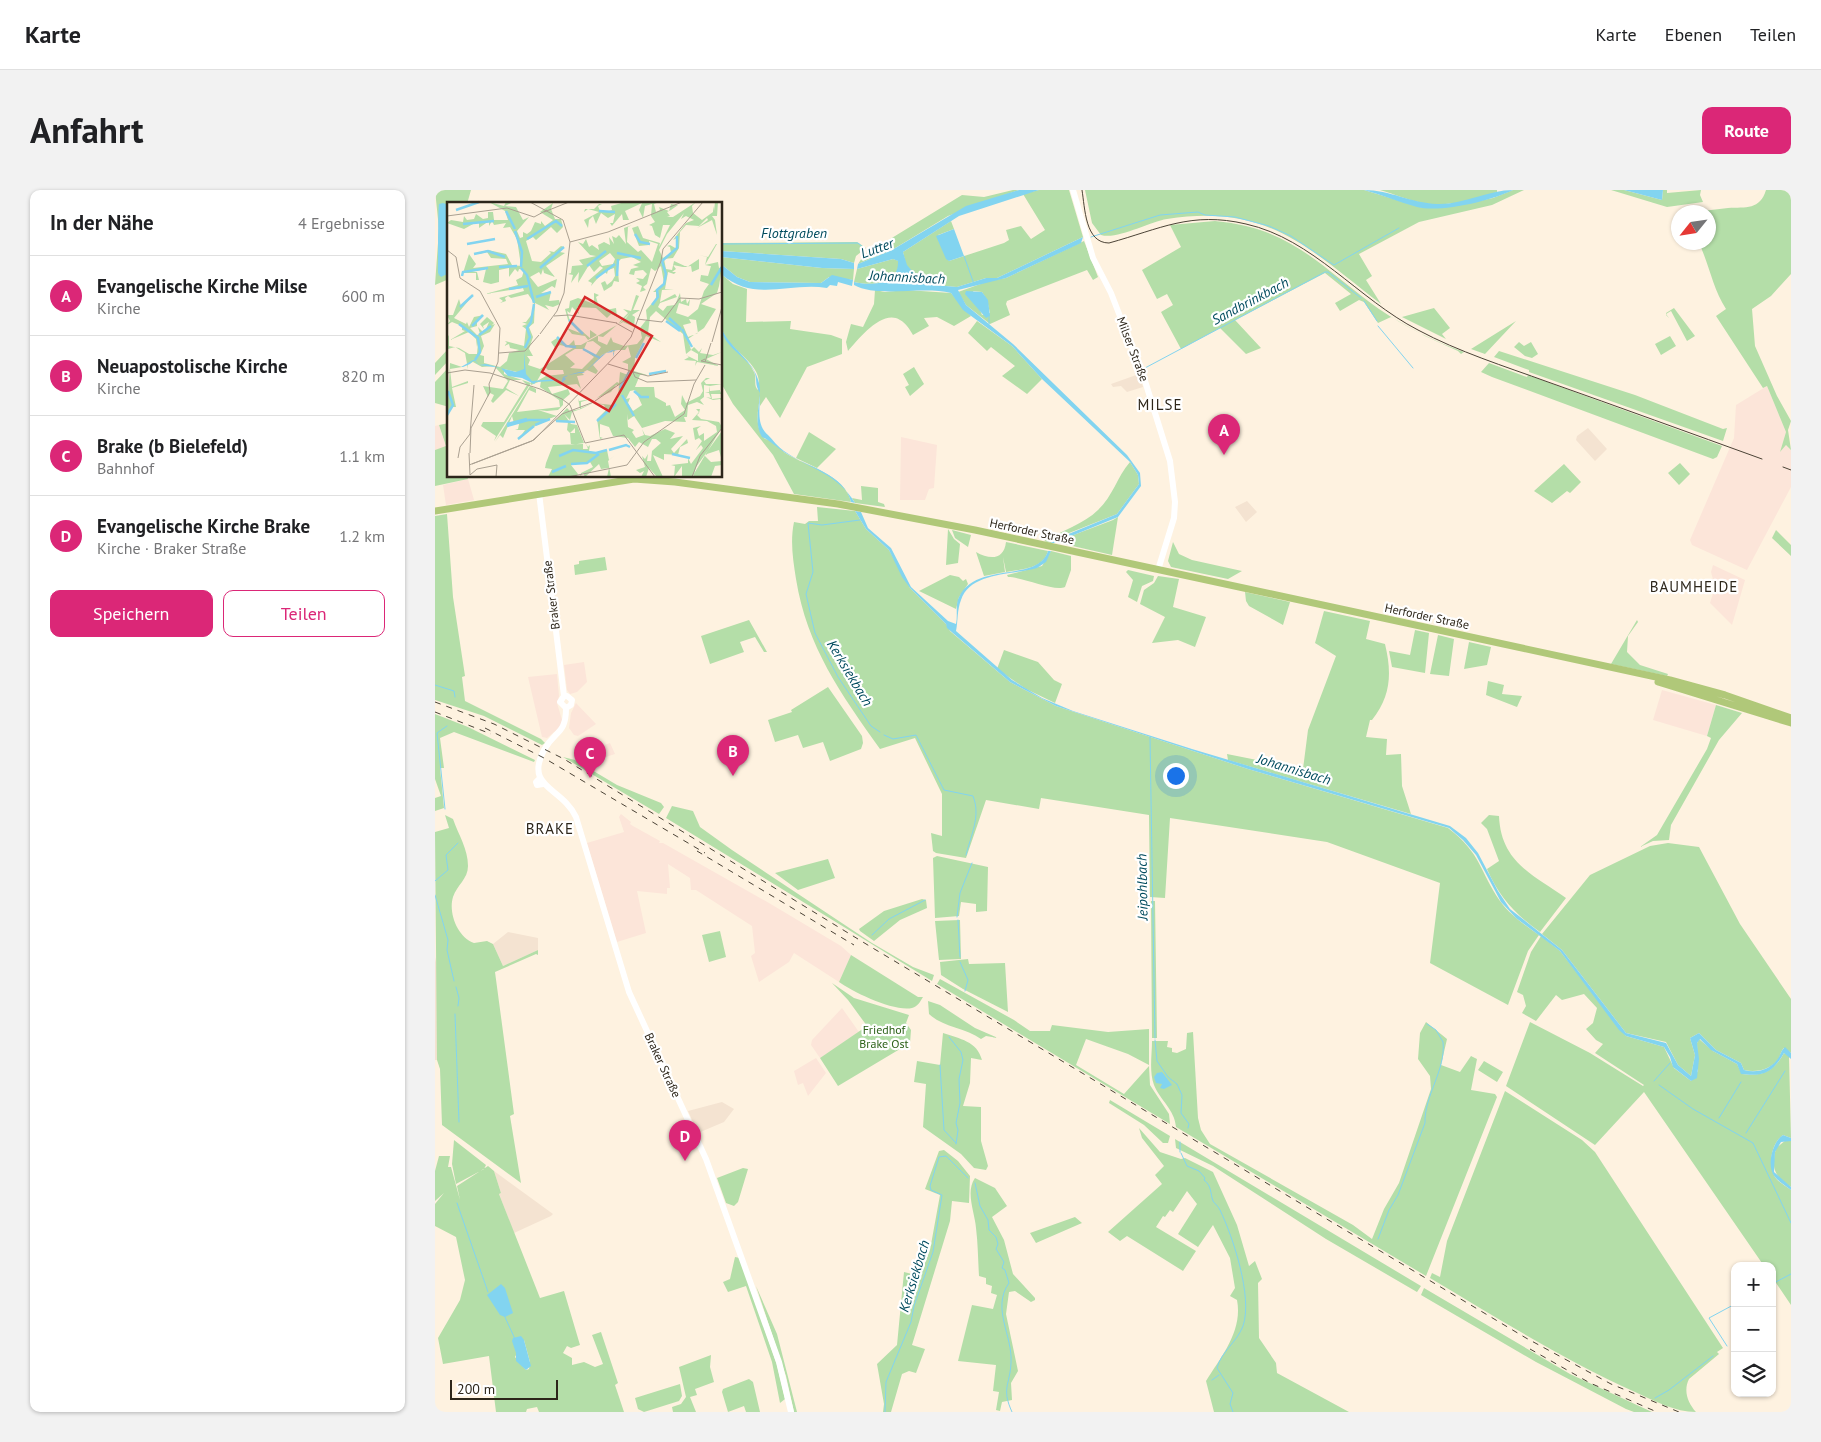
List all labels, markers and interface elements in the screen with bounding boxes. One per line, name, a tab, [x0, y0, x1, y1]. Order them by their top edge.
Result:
text: Karte	[25, 19, 81, 50]
text: Karte	[1596, 23, 1637, 46]
text: Ebenen	[1665, 23, 1722, 46]
text: Teilen	[1750, 23, 1796, 46]
text: Anfahrt	[30, 107, 143, 153]
button: Route	[1702, 107, 1791, 154]
inset map	[447, 202, 723, 478]
north arrow	[1671, 205, 1716, 250]
text: In der Nähe	[50, 209, 154, 236]
text: 4 Ergebnisse	[298, 213, 385, 233]
water label: Flottgraben	[761, 224, 827, 242]
water label: Lutter	[858, 233, 897, 262]
water label: Johannisbach	[867, 266, 946, 288]
water label: Sandbrinkbach	[1208, 273, 1292, 329]
text: Evangelische Kirche Milse	[97, 274, 308, 298]
text: A	[61, 286, 71, 306]
text: 600 m	[342, 286, 385, 306]
text: Kirche	[97, 298, 141, 318]
street label: Milser Straße	[1114, 314, 1152, 384]
text: Neuapostolische Kirche	[97, 354, 288, 378]
text: B	[61, 366, 71, 386]
text: 820 m	[342, 366, 385, 386]
text: Kirche	[97, 378, 141, 398]
district label: MILSE	[1138, 395, 1183, 414]
pin: A	[1208, 414, 1240, 455]
text: Brake (b Bielefeld)	[97, 434, 248, 458]
text: C	[62, 446, 70, 466]
text: 1.1 km	[339, 446, 385, 466]
text: Bahnhof	[97, 458, 154, 478]
text: Evangelische Kirche Brake	[97, 514, 310, 538]
street label: Herforder Straße	[988, 515, 1076, 547]
text: D	[61, 526, 71, 546]
text: 1.2 km	[339, 526, 385, 546]
text: Kirche · Braker Straße	[97, 538, 246, 558]
street label: Braker Straße	[539, 559, 563, 631]
district label: BAUMHEIDE	[1650, 577, 1738, 596]
button: Speichern	[50, 590, 213, 637]
button: Teilen	[223, 590, 385, 637]
street label: Herforder Straße	[1383, 600, 1471, 632]
water label: Kerksiekbach	[823, 636, 877, 710]
pin: B	[717, 735, 749, 776]
pin: C	[574, 737, 606, 778]
water label: Johannisbach	[1254, 749, 1333, 789]
your location	[1163, 763, 1189, 789]
district label: BRAKE	[526, 819, 574, 838]
water label: Jeipohlbach	[1132, 854, 1152, 921]
park label: Friedhof Brake Ost	[859, 1022, 909, 1051]
street label: Braker Straße	[641, 1030, 685, 1100]
pin: D	[669, 1120, 701, 1161]
water label: Kerksiekbach	[895, 1238, 933, 1314]
map controls	[1731, 1262, 1776, 1397]
button: +	[1731, 1262, 1776, 1307]
button: −	[1731, 1307, 1776, 1352]
button: layers	[1731, 1352, 1776, 1397]
scale bar	[450, 1377, 557, 1400]
text: 200 m	[457, 1380, 495, 1398]

